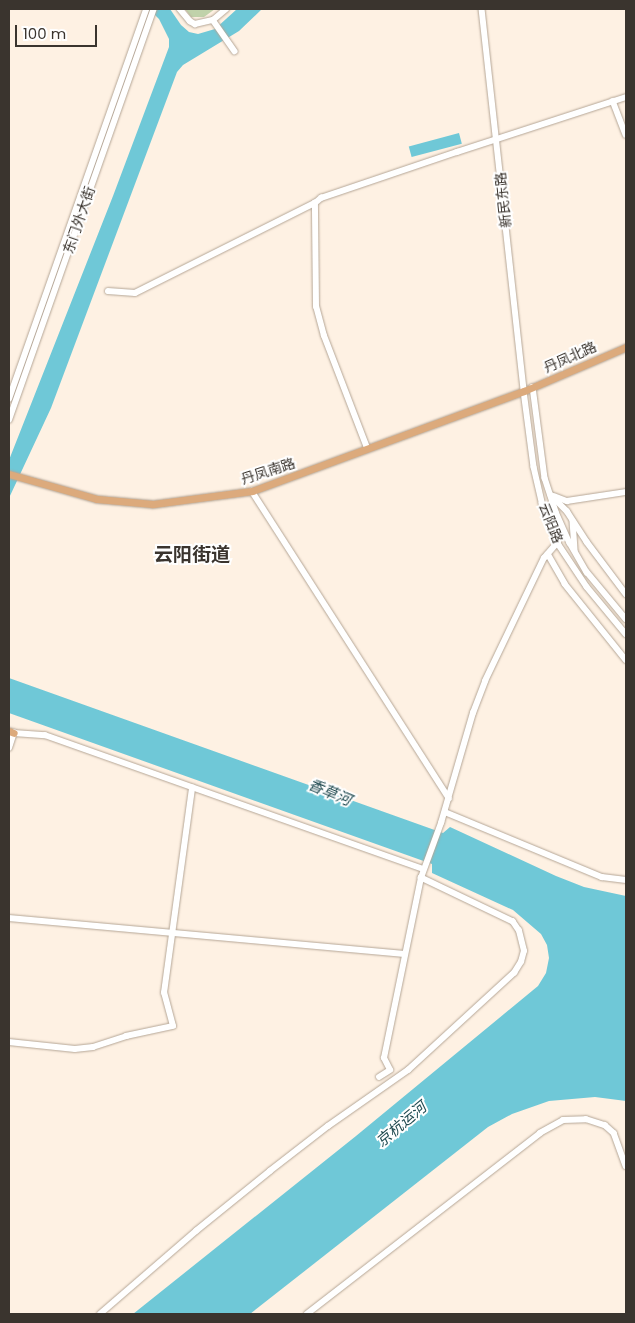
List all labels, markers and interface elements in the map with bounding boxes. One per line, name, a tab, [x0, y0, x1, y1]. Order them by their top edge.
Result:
scale bar	[18, 15, 100, 47]
text: 100 m	[23, 23, 66, 44]
street label: 新民东路	[492, 171, 514, 229]
street label: 东门外大街	[60, 184, 98, 256]
street label: 丹凤北路	[541, 338, 599, 376]
street label: 丹凤南路	[239, 454, 297, 488]
street label: 云阳路	[535, 500, 567, 546]
district label: 云阳街道	[154, 544, 230, 566]
water label: 香草河	[306, 775, 354, 809]
water label: 京杭运河	[372, 1098, 430, 1150]

